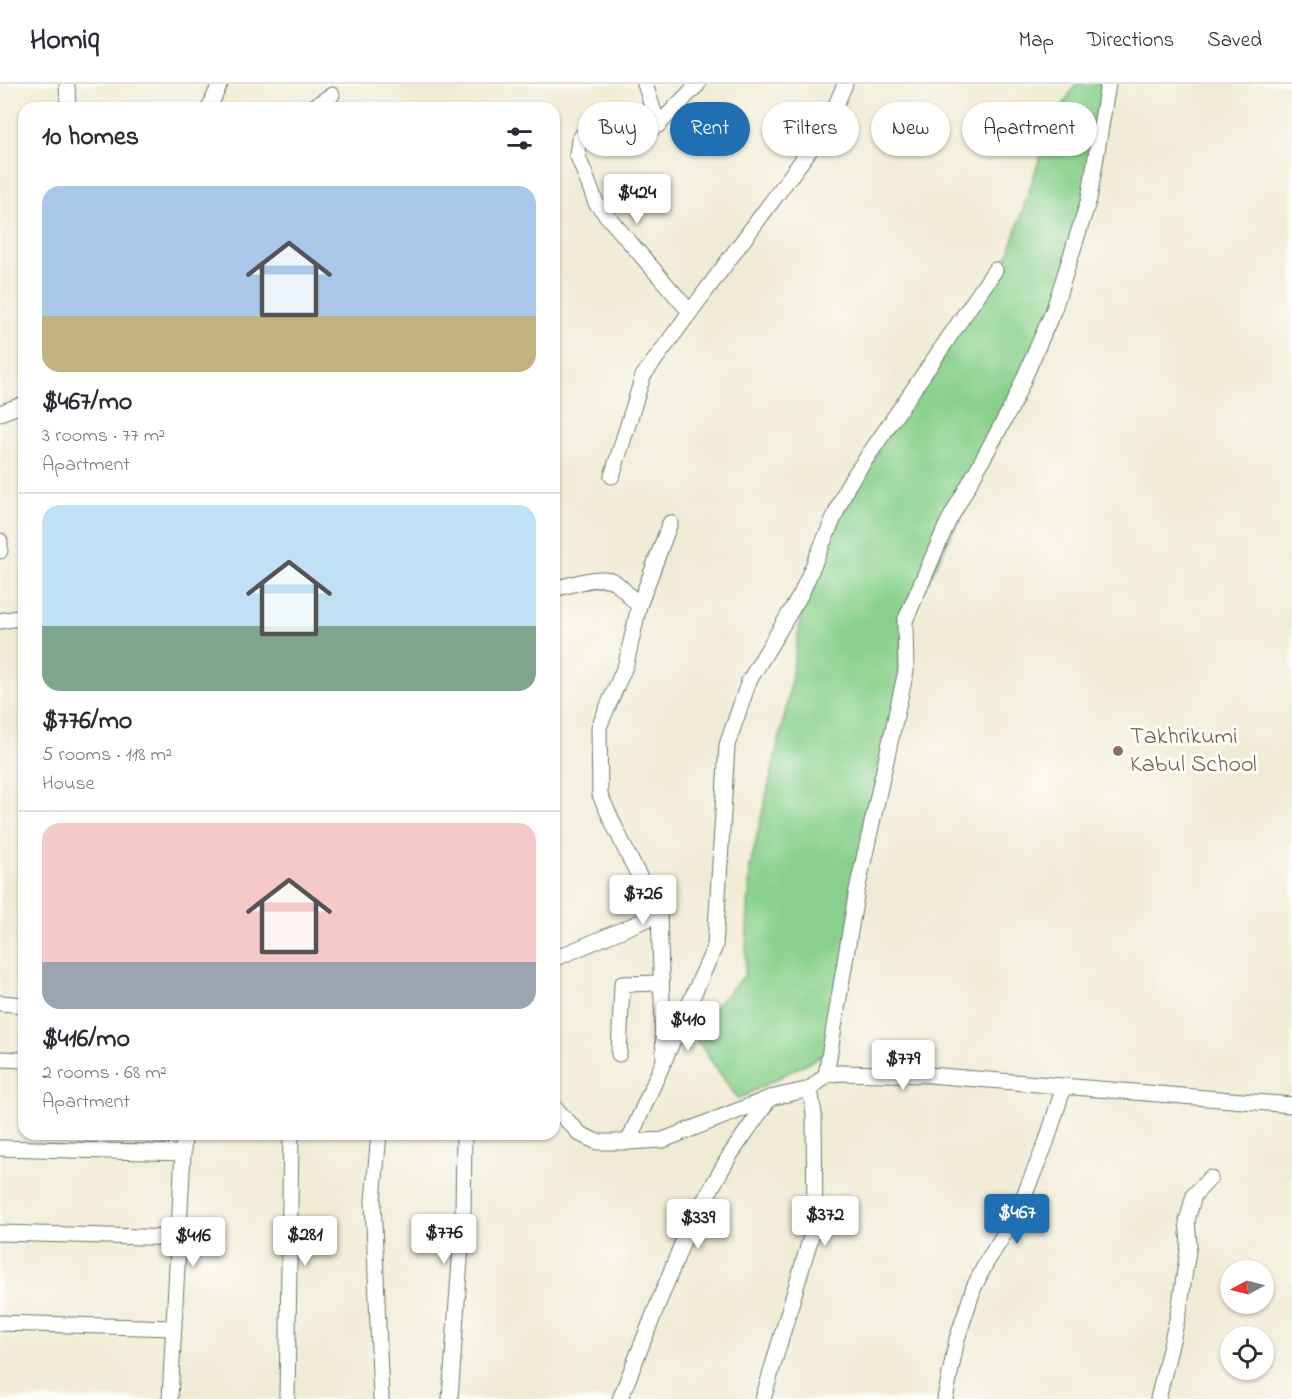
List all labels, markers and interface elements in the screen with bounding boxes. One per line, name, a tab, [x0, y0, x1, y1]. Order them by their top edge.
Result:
text: Homiq	[30, 21, 99, 62]
text: Map	[1018, 26, 1054, 56]
text: Directions	[1087, 26, 1174, 56]
text: Saved	[1207, 26, 1262, 56]
chip: Buy	[578, 102, 658, 156]
chip: Rent	[670, 102, 750, 156]
chip: Filters	[762, 102, 859, 156]
chip: New	[871, 102, 950, 156]
chip: Apartment	[962, 102, 1097, 156]
text: 10 homes	[42, 119, 139, 157]
icon: filters	[503, 122, 536, 155]
pin: $424	[601, 174, 673, 225]
text: $424	[618, 179, 656, 208]
icon: home	[235, 225, 343, 333]
text: $467/mo	[42, 384, 132, 422]
text: 3 rooms · 77 m²	[42, 422, 165, 451]
text: Apartment	[42, 451, 130, 480]
icon: home	[235, 544, 343, 652]
text: $776/mo	[42, 703, 132, 741]
place label: Takhrikumi Kabul School	[1130, 720, 1257, 783]
text: 5 rooms · 118 m²	[42, 741, 172, 770]
marker: Takhrikumi Kabul School	[1111, 744, 1125, 758]
text: House	[42, 770, 95, 799]
icon: home	[235, 862, 343, 970]
pin: $726	[607, 875, 679, 926]
text: $726	[623, 880, 663, 909]
pin: $410	[652, 1001, 724, 1052]
text: $410	[670, 1006, 706, 1035]
text: $416/mo	[42, 1021, 130, 1059]
pin: $779	[867, 1040, 939, 1091]
text: $779	[886, 1045, 920, 1074]
text: 2 rooms · 68 m²	[42, 1059, 167, 1088]
text: Apartment	[42, 1088, 130, 1117]
pin: $467	[981, 1194, 1053, 1245]
pin: $372	[789, 1196, 861, 1247]
pin: $339	[662, 1199, 734, 1250]
text: $467	[998, 1199, 1036, 1228]
text: $372	[806, 1201, 844, 1230]
text: $339	[681, 1204, 715, 1233]
pin: $776	[408, 1214, 480, 1265]
pin: $281	[269, 1216, 341, 1267]
pin: $416	[157, 1217, 229, 1268]
text: $776	[425, 1219, 463, 1248]
text: $281	[287, 1221, 323, 1250]
text: $416	[175, 1222, 211, 1251]
north arrow	[1220, 1260, 1274, 1314]
map controls	[1220, 1260, 1274, 1380]
button: locate	[1220, 1326, 1274, 1380]

